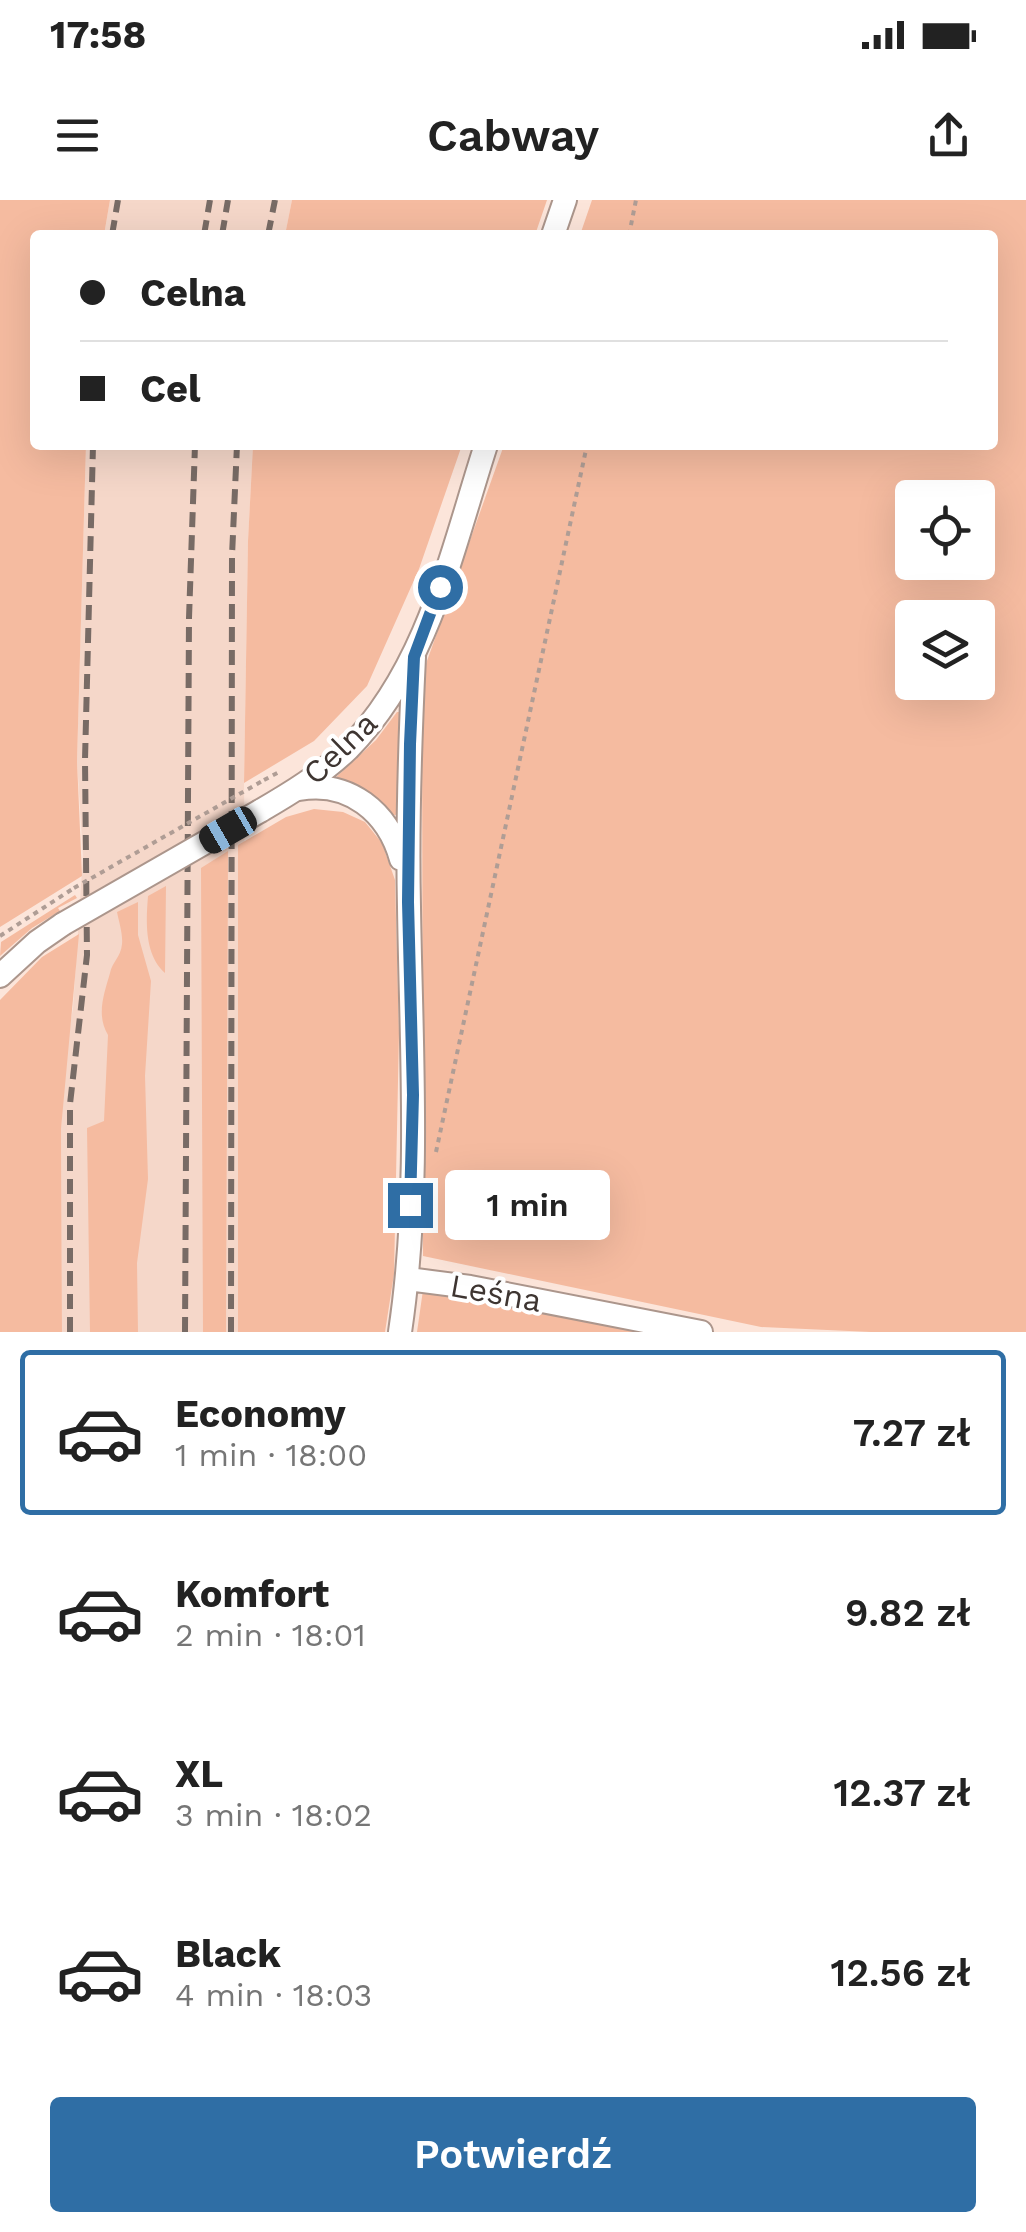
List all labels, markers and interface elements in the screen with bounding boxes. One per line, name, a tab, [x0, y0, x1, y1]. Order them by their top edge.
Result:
text: 17:58	[50, 13, 146, 57]
icon: menu	[50, 108, 105, 163]
icon: share	[921, 108, 976, 163]
text: Cabway	[427, 109, 599, 162]
text: Celna	[140, 271, 246, 315]
text: Cel	[140, 367, 200, 411]
map controls	[895, 480, 995, 700]
button: locate	[895, 480, 995, 580]
route start	[418, 565, 463, 610]
button: layers	[895, 600, 995, 700]
street label: Celna	[295, 704, 385, 792]
car	[195, 802, 261, 858]
callout: 1 min	[445, 1170, 610, 1240]
route end	[388, 1183, 433, 1228]
text: 1 min	[486, 1186, 569, 1224]
street label: Leśna	[447, 1266, 545, 1320]
icon: car	[55, 1388, 145, 1478]
text: Economy	[175, 1392, 346, 1436]
text: 7.27 zł	[853, 1411, 971, 1455]
text: 1 min · 18:00	[175, 1436, 367, 1474]
icon: car	[55, 1568, 145, 1658]
text: Komfort	[175, 1572, 329, 1616]
text: 9.82 zł	[845, 1591, 971, 1635]
text: 2 min · 18:01	[175, 1616, 366, 1654]
icon: car	[55, 1748, 145, 1838]
text: XL	[175, 1752, 223, 1796]
text: 12.37 zł	[833, 1771, 971, 1815]
text: 3 min · 18:02	[175, 1796, 372, 1834]
icon: car	[55, 1928, 145, 2018]
text: Black	[175, 1932, 281, 1976]
text: 12.56 zł	[831, 1951, 971, 1995]
text: 4 min · 18:03	[175, 1976, 372, 2014]
button: Potwierdź	[50, 2097, 976, 2212]

